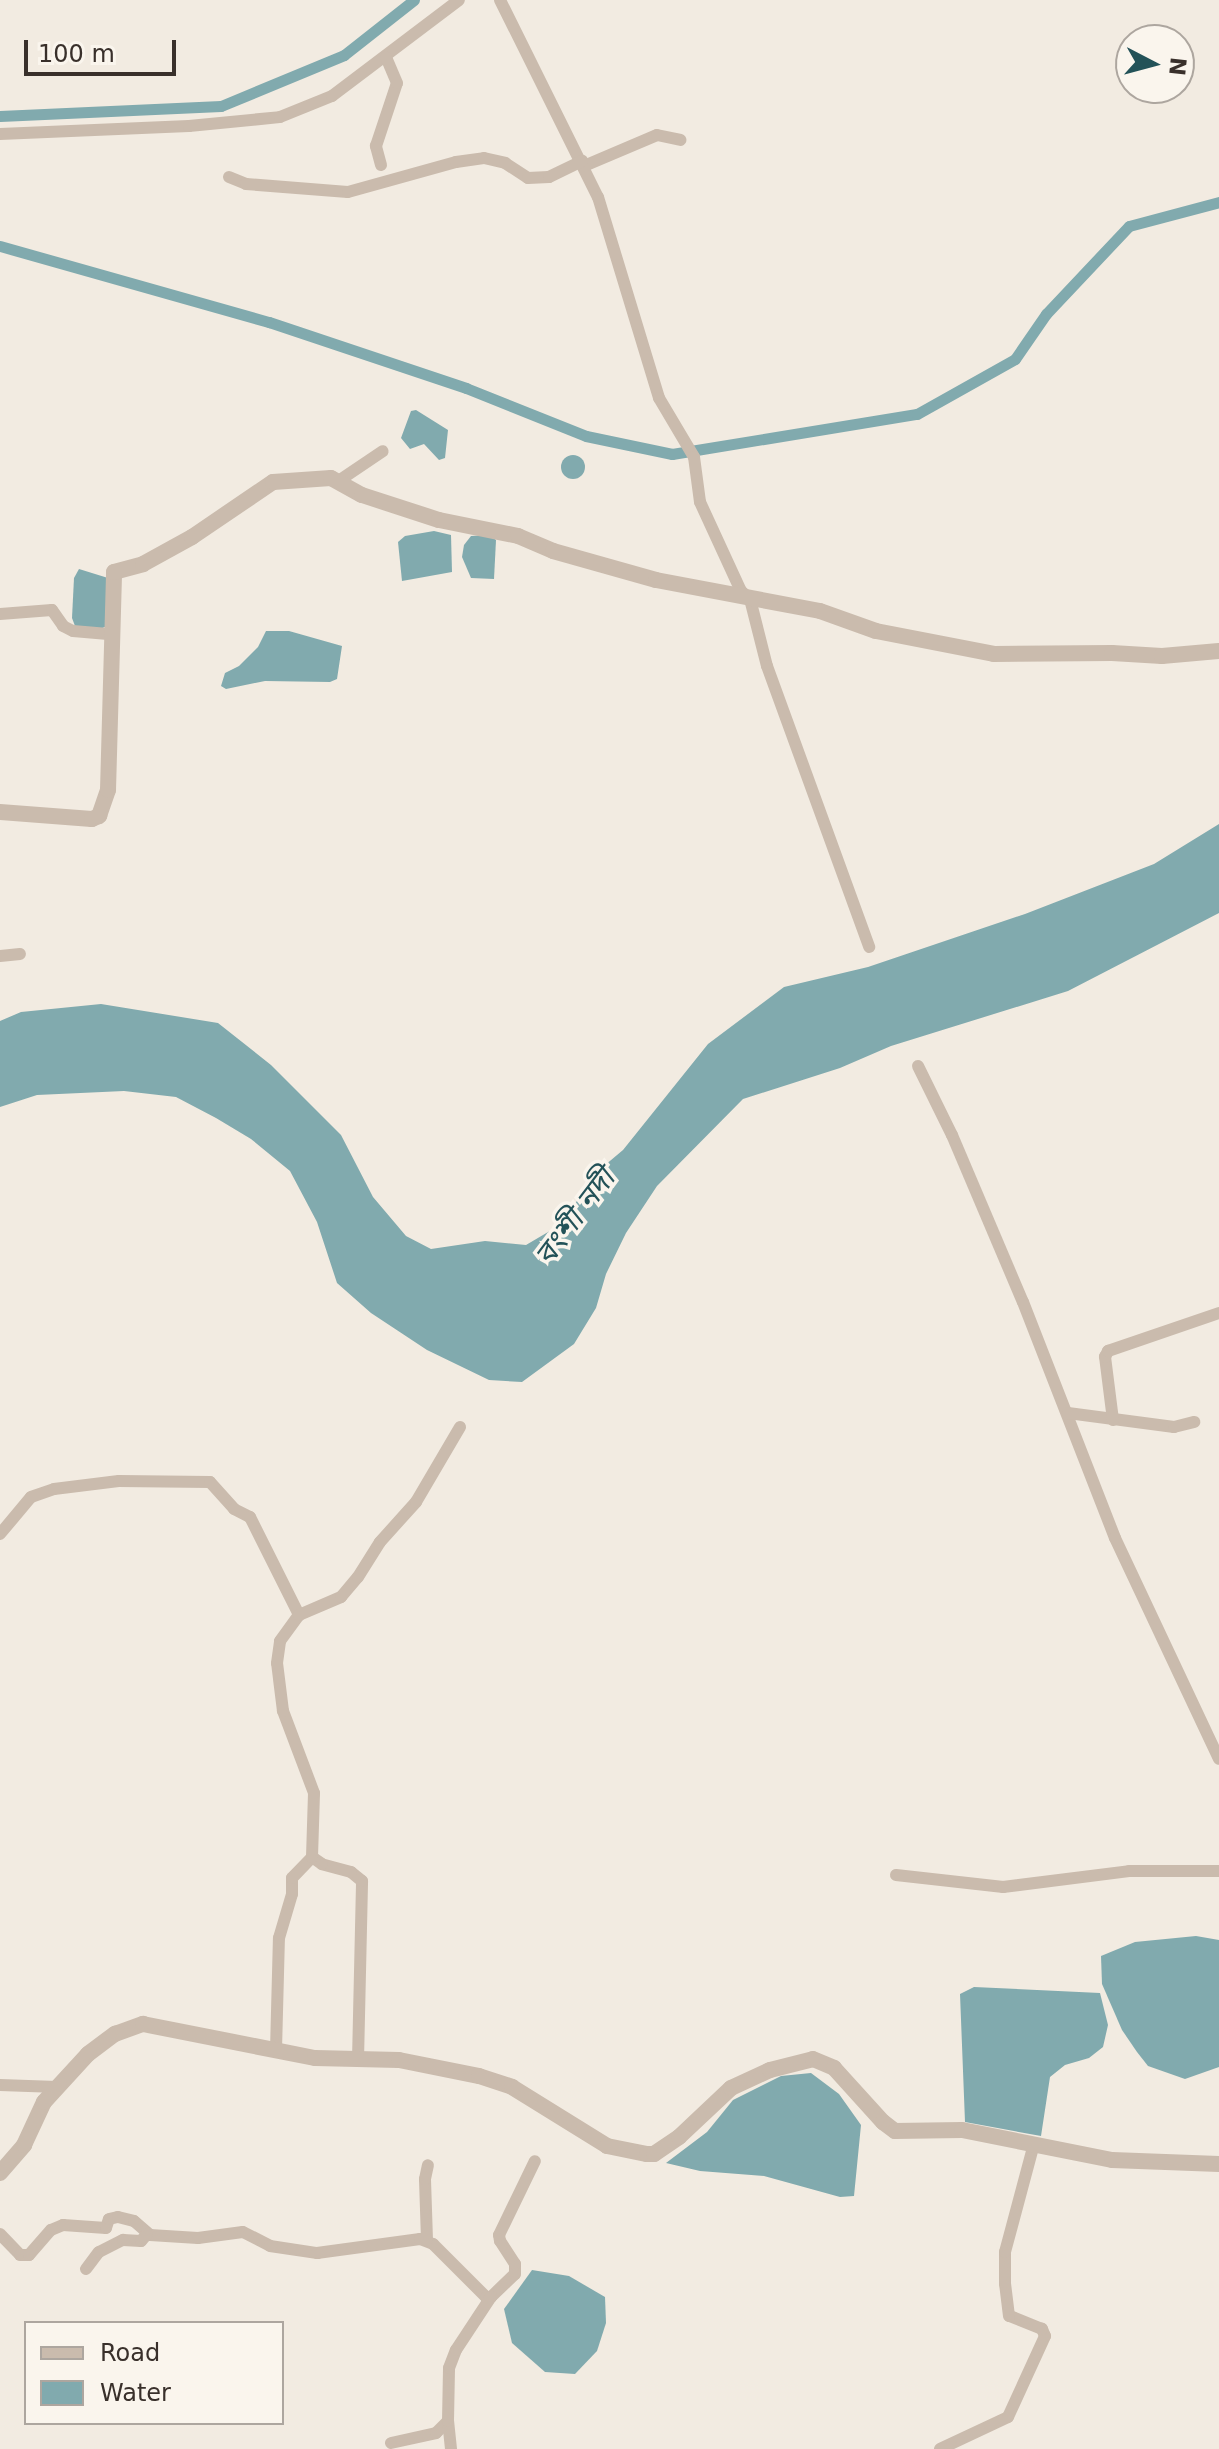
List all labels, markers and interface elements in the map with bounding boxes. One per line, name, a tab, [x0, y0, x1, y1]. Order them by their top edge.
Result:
scale bar	[28, 24, 180, 74]
north arrow	[1115, 24, 1195, 104]
text: 100 m	[38, 40, 115, 68]
text: N	[1164, 56, 1191, 77]
water label: বংশী নদী	[527, 1162, 623, 1272]
legend	[24, 2321, 284, 2425]
text: Road	[100, 2339, 160, 2367]
text: Water	[100, 2379, 171, 2407]

